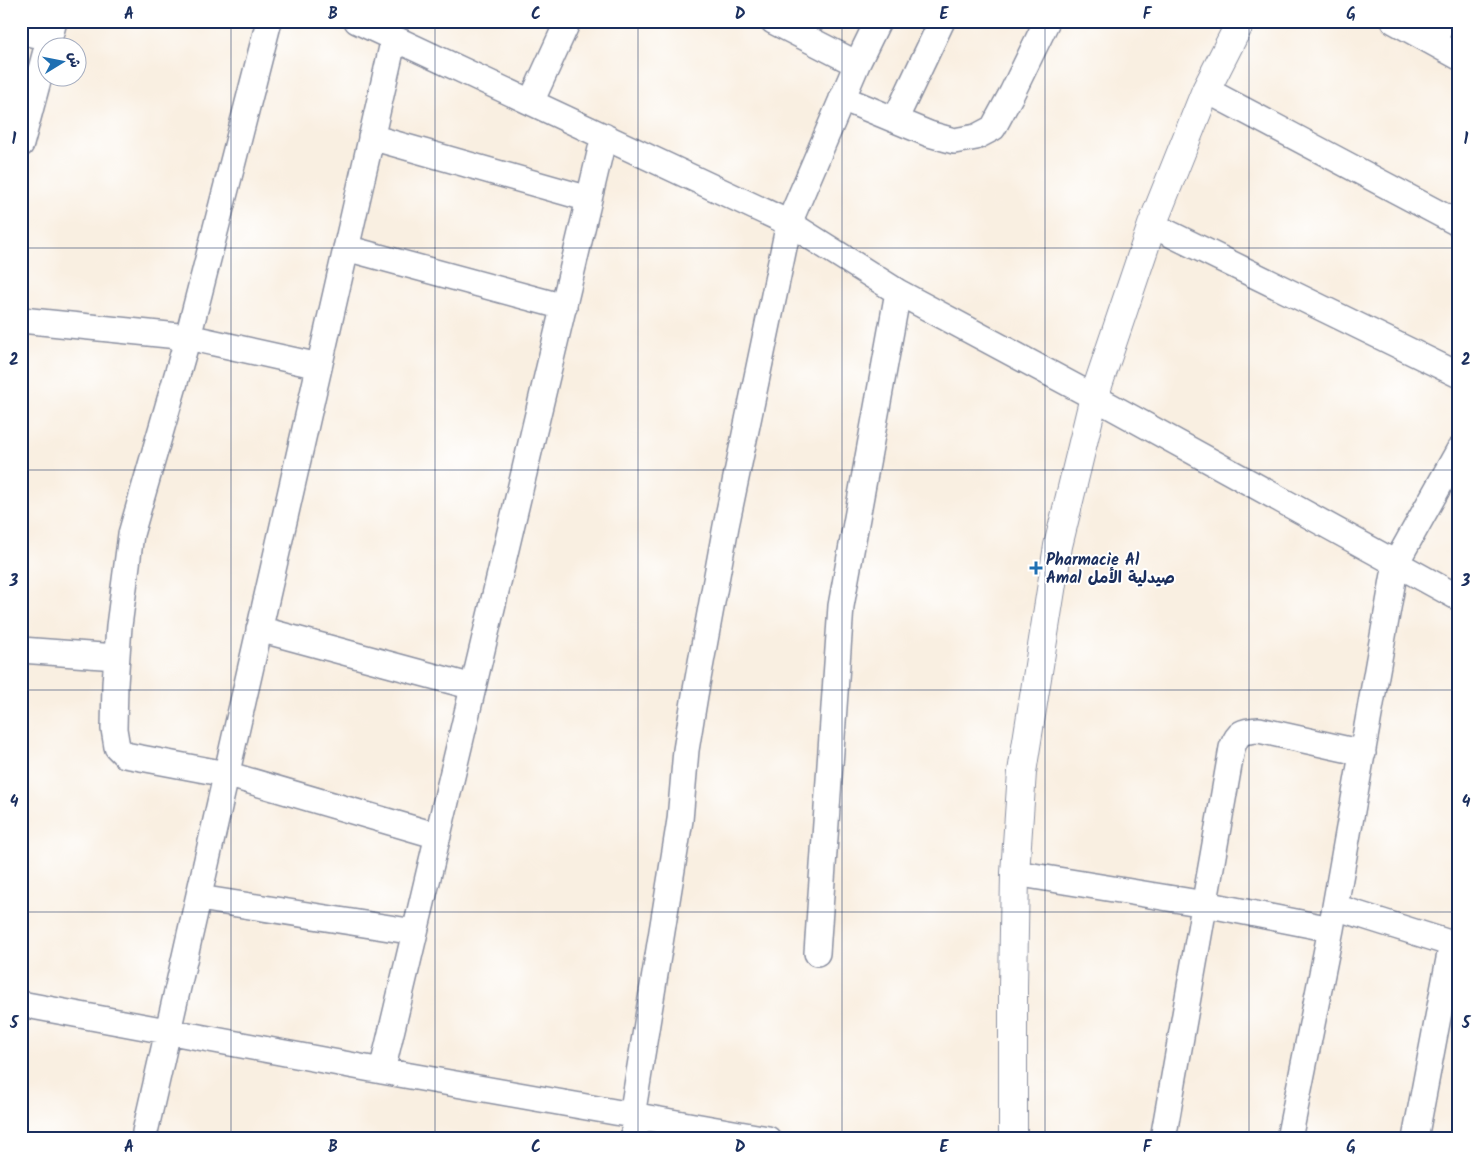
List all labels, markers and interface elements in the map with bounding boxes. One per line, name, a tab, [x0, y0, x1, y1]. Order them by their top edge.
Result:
text: A	[124, 2, 134, 27]
text: B	[328, 2, 338, 27]
text: C	[531, 2, 541, 27]
text: D	[735, 2, 746, 27]
text: E	[940, 2, 950, 27]
text: F	[1143, 2, 1153, 27]
text: G	[1346, 2, 1356, 27]
north arrow	[38, 38, 88, 88]
text: ش	[62, 50, 86, 69]
text: 1	[12, 127, 17, 152]
text: 1	[1464, 127, 1469, 152]
text: 2	[9, 348, 19, 373]
text: 2	[1461, 348, 1471, 373]
place label: Pharmacie Al Amal صيدلية الأمل	[1046, 548, 1175, 591]
marker: Pharmacie Al Amal صيدلية الأمل	[1030, 562, 1042, 574]
text: 3	[9, 569, 19, 594]
text: 3	[1461, 569, 1471, 594]
text: 4	[10, 790, 19, 815]
text: 4	[1462, 790, 1471, 815]
text: 5	[9, 1011, 20, 1036]
text: 5	[1461, 1011, 1472, 1036]
text: A	[124, 1135, 134, 1160]
text: B	[328, 1135, 338, 1160]
text: C	[531, 1135, 541, 1160]
text: D	[735, 1135, 746, 1160]
text: E	[940, 1135, 950, 1160]
text: F	[1143, 1135, 1153, 1160]
text: G	[1346, 1135, 1356, 1160]

